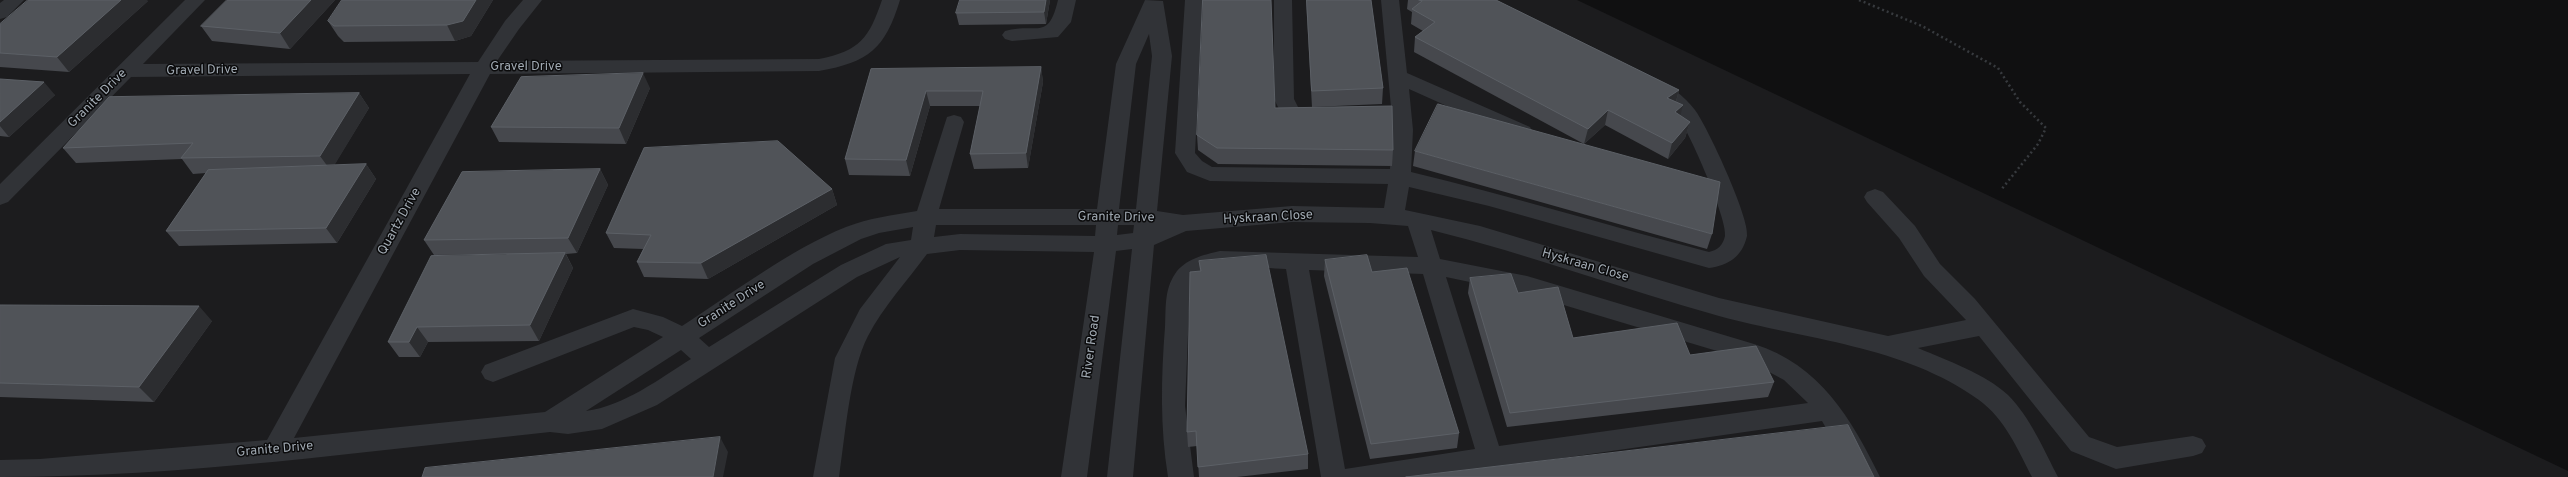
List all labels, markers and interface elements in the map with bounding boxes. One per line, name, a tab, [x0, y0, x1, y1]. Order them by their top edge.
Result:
street label: Gravel Drive	[490, 59, 562, 75]
street label: Gravel Drive	[166, 63, 238, 79]
street label: Granite Drive	[65, 66, 131, 132]
street label: Quartz Drive	[375, 186, 425, 258]
street label: Hyskraan Close	[1223, 208, 1313, 228]
street label: Granite Drive	[1077, 210, 1155, 226]
street label: Hyskraan Close	[1540, 246, 1630, 286]
street label: Granite Drive	[695, 277, 769, 333]
street label: River Road	[1080, 314, 1104, 380]
street label: Granite Drive	[236, 439, 314, 461]

